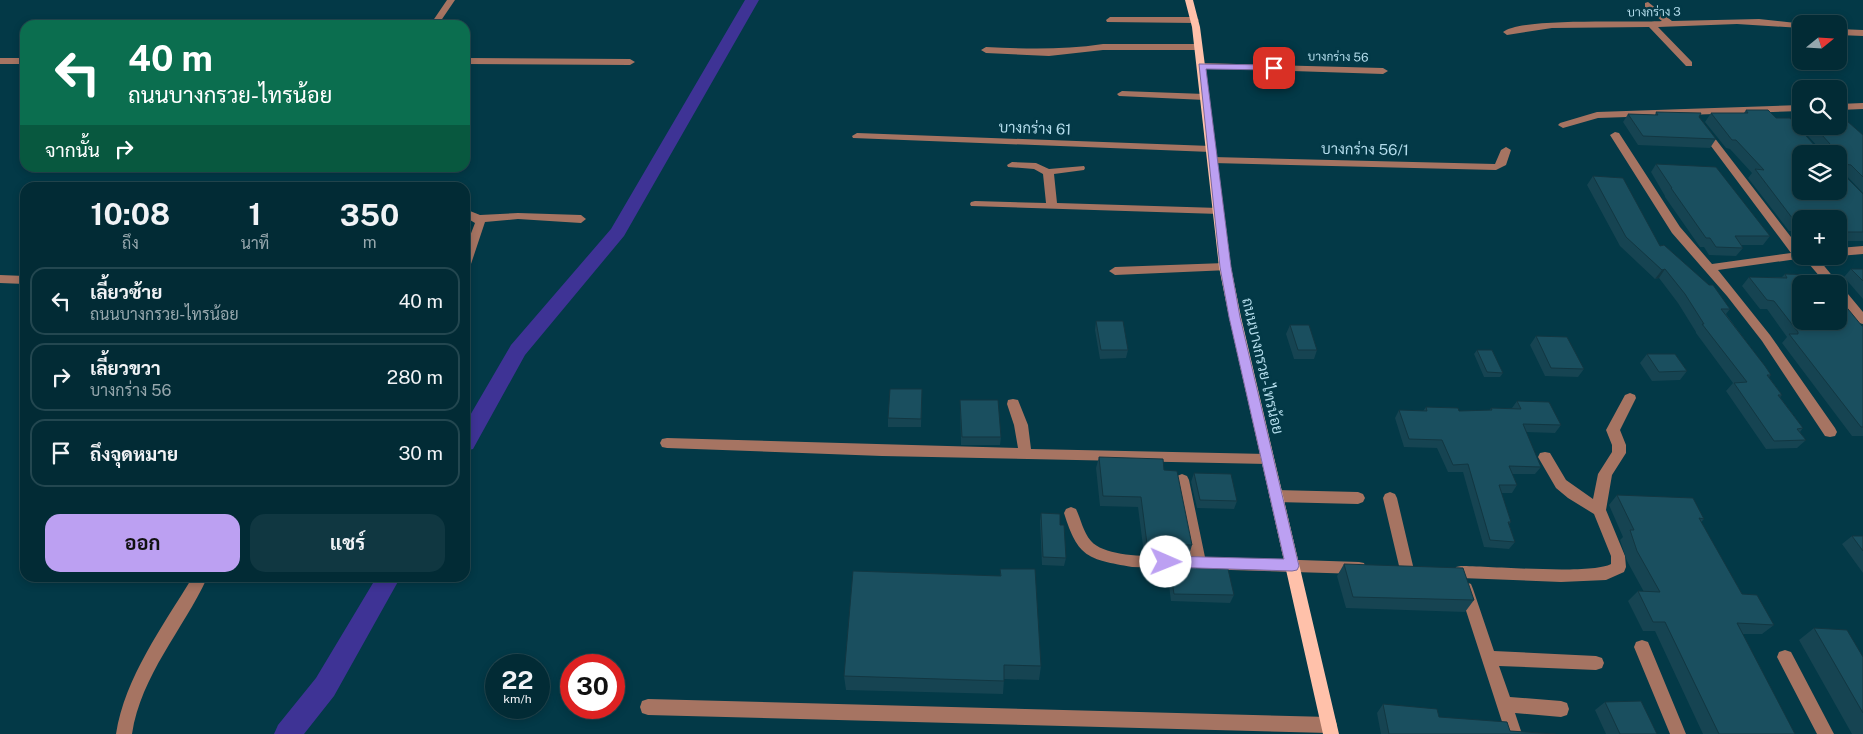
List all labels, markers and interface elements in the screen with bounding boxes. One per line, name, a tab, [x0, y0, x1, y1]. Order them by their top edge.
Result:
street label: บางกร่าง 3	[1627, 5, 1681, 19]
north arrow	[1792, 15, 1848, 70]
map controls	[1792, 15, 1847, 330]
text: 40 m	[128, 38, 213, 79]
icon: left	[45, 40, 110, 105]
pin	[1253, 47, 1295, 89]
street label: บางกร่าง 56	[1307, 49, 1369, 65]
icon: arrive	[1260, 54, 1288, 82]
button: search	[1792, 80, 1847, 135]
text: ถนนบางกรวย-ไทรน้อย	[128, 82, 332, 108]
street label: บางกร่าง 61	[998, 117, 1072, 138]
icon: right	[110, 135, 138, 163]
text: จากนั้น	[45, 139, 100, 161]
street label: บางกร่าง 56/1	[1321, 139, 1409, 158]
button: layers	[1792, 145, 1847, 200]
text: 10:08	[91, 196, 170, 232]
text: 1	[249, 196, 261, 232]
text: 350	[340, 197, 399, 233]
button: +	[1792, 210, 1847, 265]
text: m	[363, 233, 377, 252]
text: ถึง	[122, 234, 139, 253]
text: นาที	[241, 234, 269, 253]
button: −	[1792, 275, 1847, 330]
text: เลี้ยวซ้าย	[90, 281, 162, 303]
icon: left	[47, 287, 75, 315]
text: 40 m	[398, 290, 443, 312]
street label: ถนนบางกรวย-ไทรน้อย	[1239, 296, 1288, 436]
text: ถนนบางกรวย-ไทรน้อย	[90, 305, 239, 324]
text: เลี้ยวขวา	[90, 357, 161, 379]
icon: right	[47, 363, 75, 391]
text: 280 m	[387, 366, 443, 388]
text: บางกร่าง 56	[90, 381, 171, 400]
icon: arrive	[47, 439, 75, 467]
text: 30 m	[398, 442, 443, 464]
text: ถึงจุดหมาย	[90, 443, 178, 465]
button: ออก	[45, 514, 240, 572]
button: แชร์	[250, 514, 445, 572]
position arrow	[1139, 535, 1191, 587]
speed limit sign: 30	[560, 654, 625, 719]
text: 22	[502, 665, 533, 695]
text: km/h	[503, 692, 532, 706]

